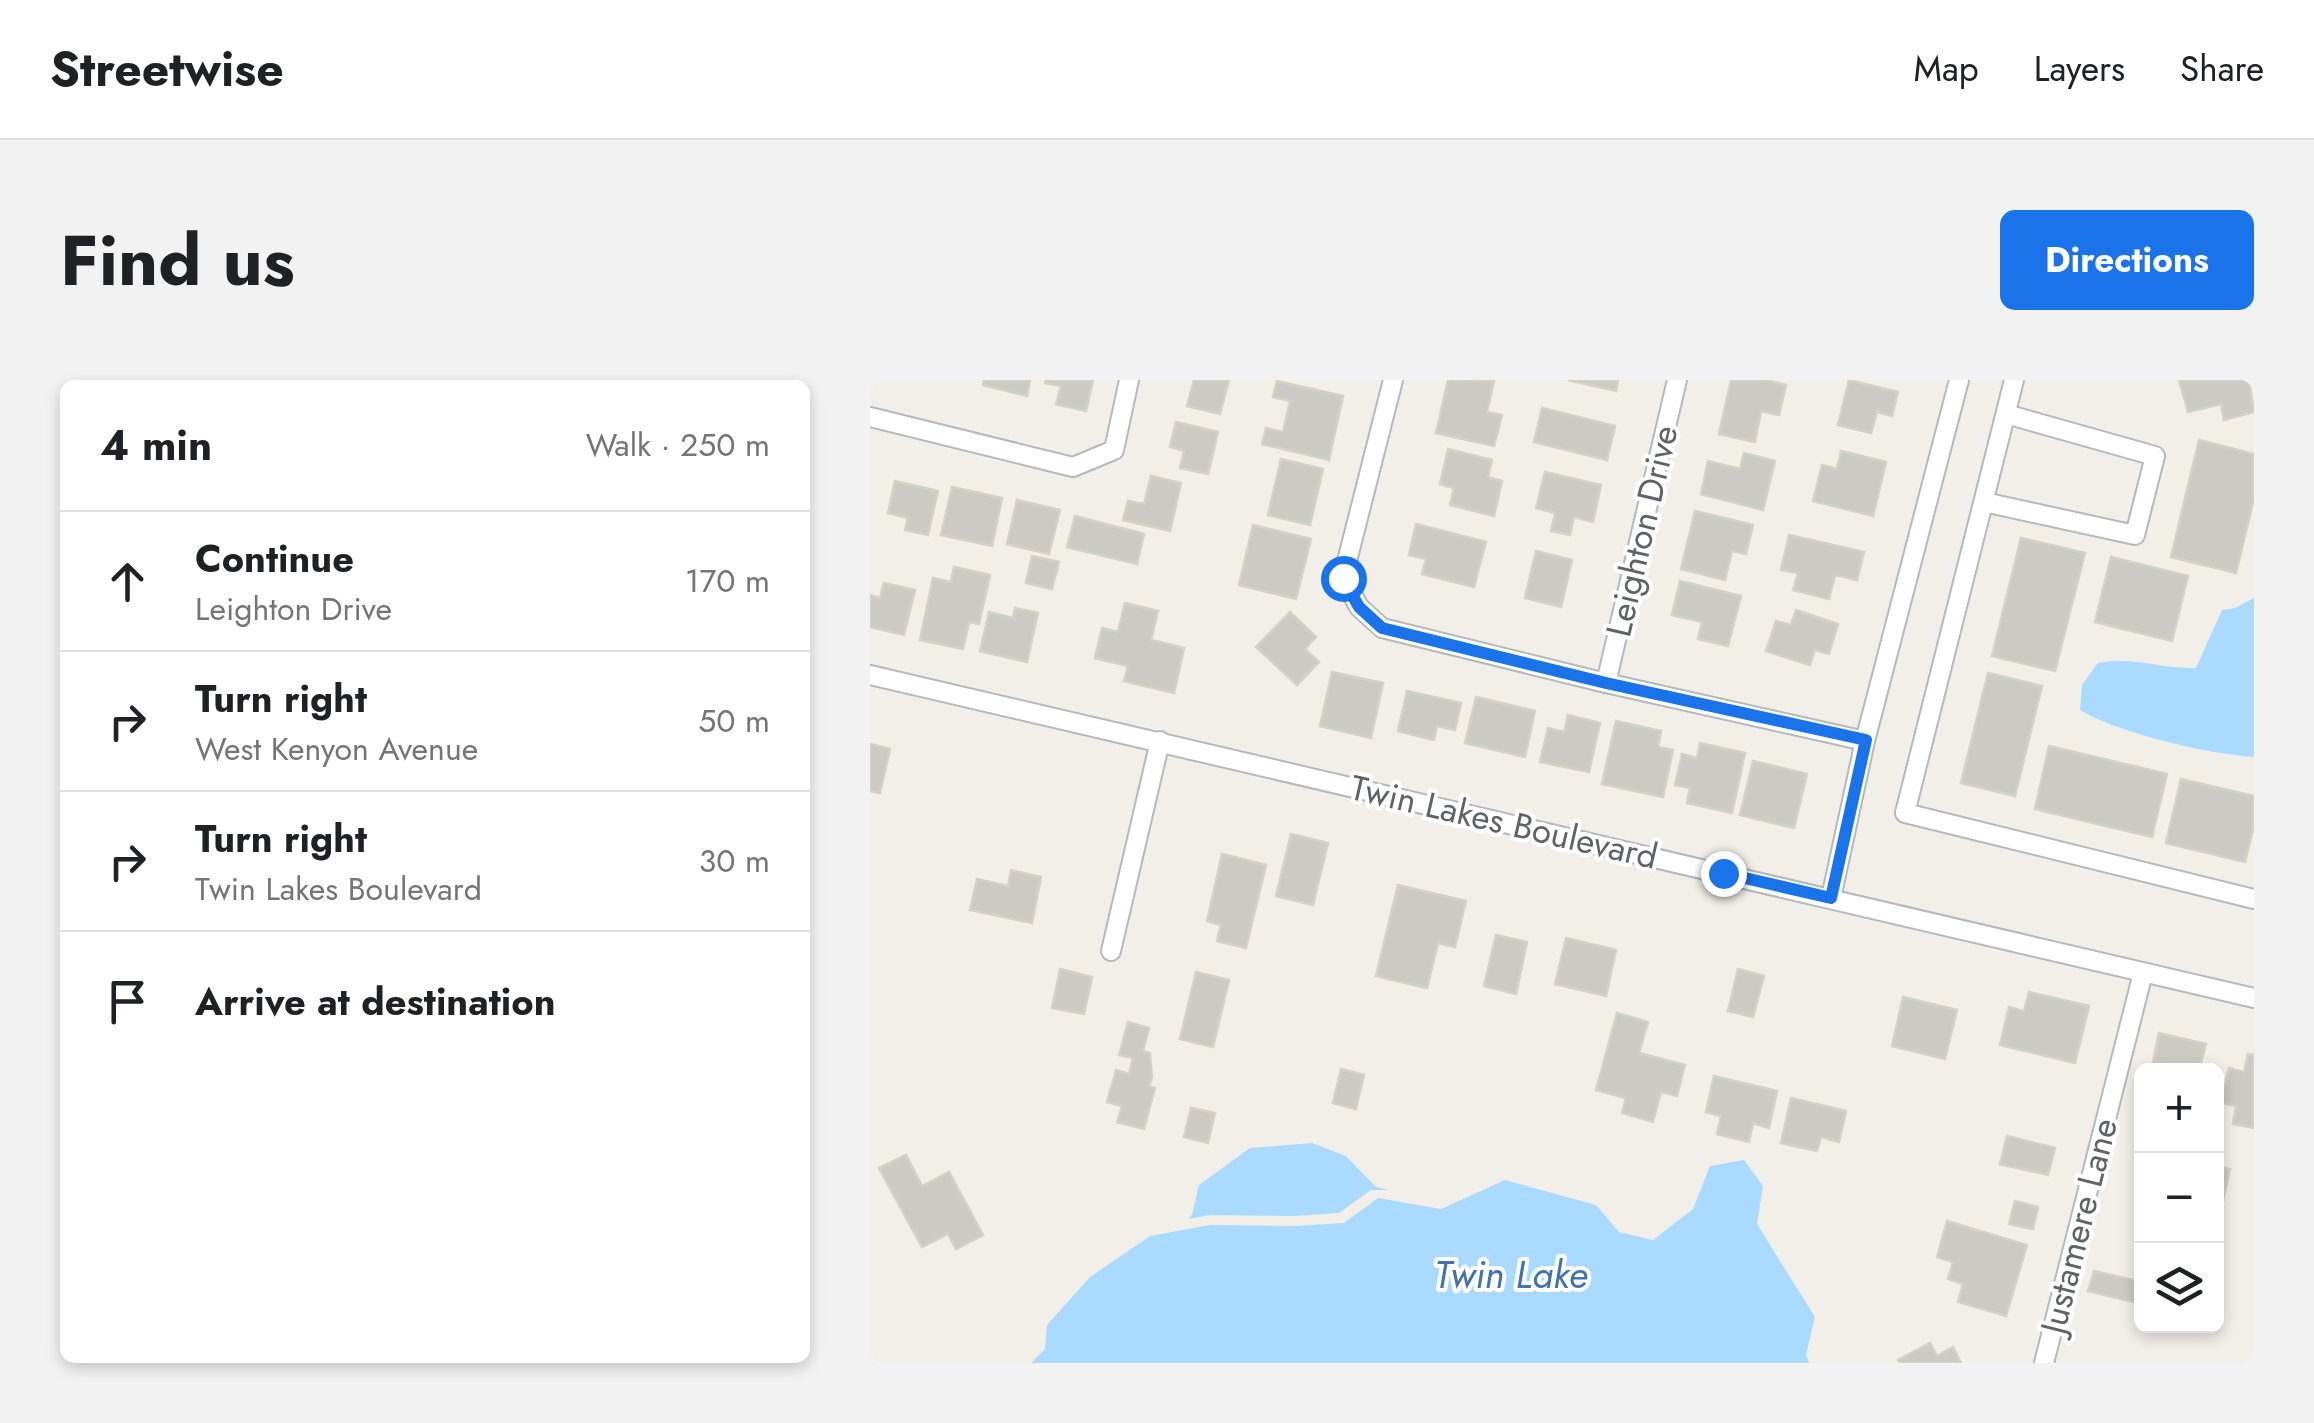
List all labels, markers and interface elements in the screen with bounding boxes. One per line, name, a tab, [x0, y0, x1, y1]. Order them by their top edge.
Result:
text: Streetwise	[50, 35, 284, 104]
text: Map	[1914, 44, 1979, 94]
text: Layers	[2034, 44, 2125, 94]
text: Share	[2180, 44, 2264, 94]
text: Find us	[60, 210, 295, 311]
button: Directions	[2000, 210, 2254, 310]
text: 4 min	[100, 415, 212, 476]
street label: Leighton Drive	[1593, 420, 1691, 642]
text: Walk · 250 m	[586, 422, 770, 468]
text: Continue	[195, 531, 354, 586]
icon: ahead	[100, 554, 155, 609]
route start	[1321, 556, 1367, 602]
text: 170 m	[685, 558, 770, 604]
text: Leighton Drive	[195, 586, 392, 632]
text: Turn right	[195, 671, 367, 726]
icon: right	[100, 694, 155, 749]
text: 50 m	[698, 698, 770, 744]
text: West Kenyon Avenue	[195, 726, 478, 772]
street label: Twin Lakes Boulevard	[1345, 762, 1663, 882]
text: Turn right	[195, 811, 367, 866]
icon: right	[100, 834, 155, 889]
text: 30 m	[699, 838, 770, 884]
route end	[1701, 851, 1747, 897]
text: Twin Lakes Boulevard	[195, 866, 482, 912]
icon: arrive	[100, 974, 155, 1029]
text: Arrive at destination	[195, 974, 556, 1029]
map controls	[2134, 1063, 2224, 1333]
button: +	[2134, 1063, 2224, 1153]
street label: Justamere Lane	[2027, 1113, 2130, 1343]
button: −	[2134, 1153, 2224, 1243]
button: layers	[2134, 1243, 2224, 1333]
water label: Twin Lake	[1434, 1247, 1588, 1302]

